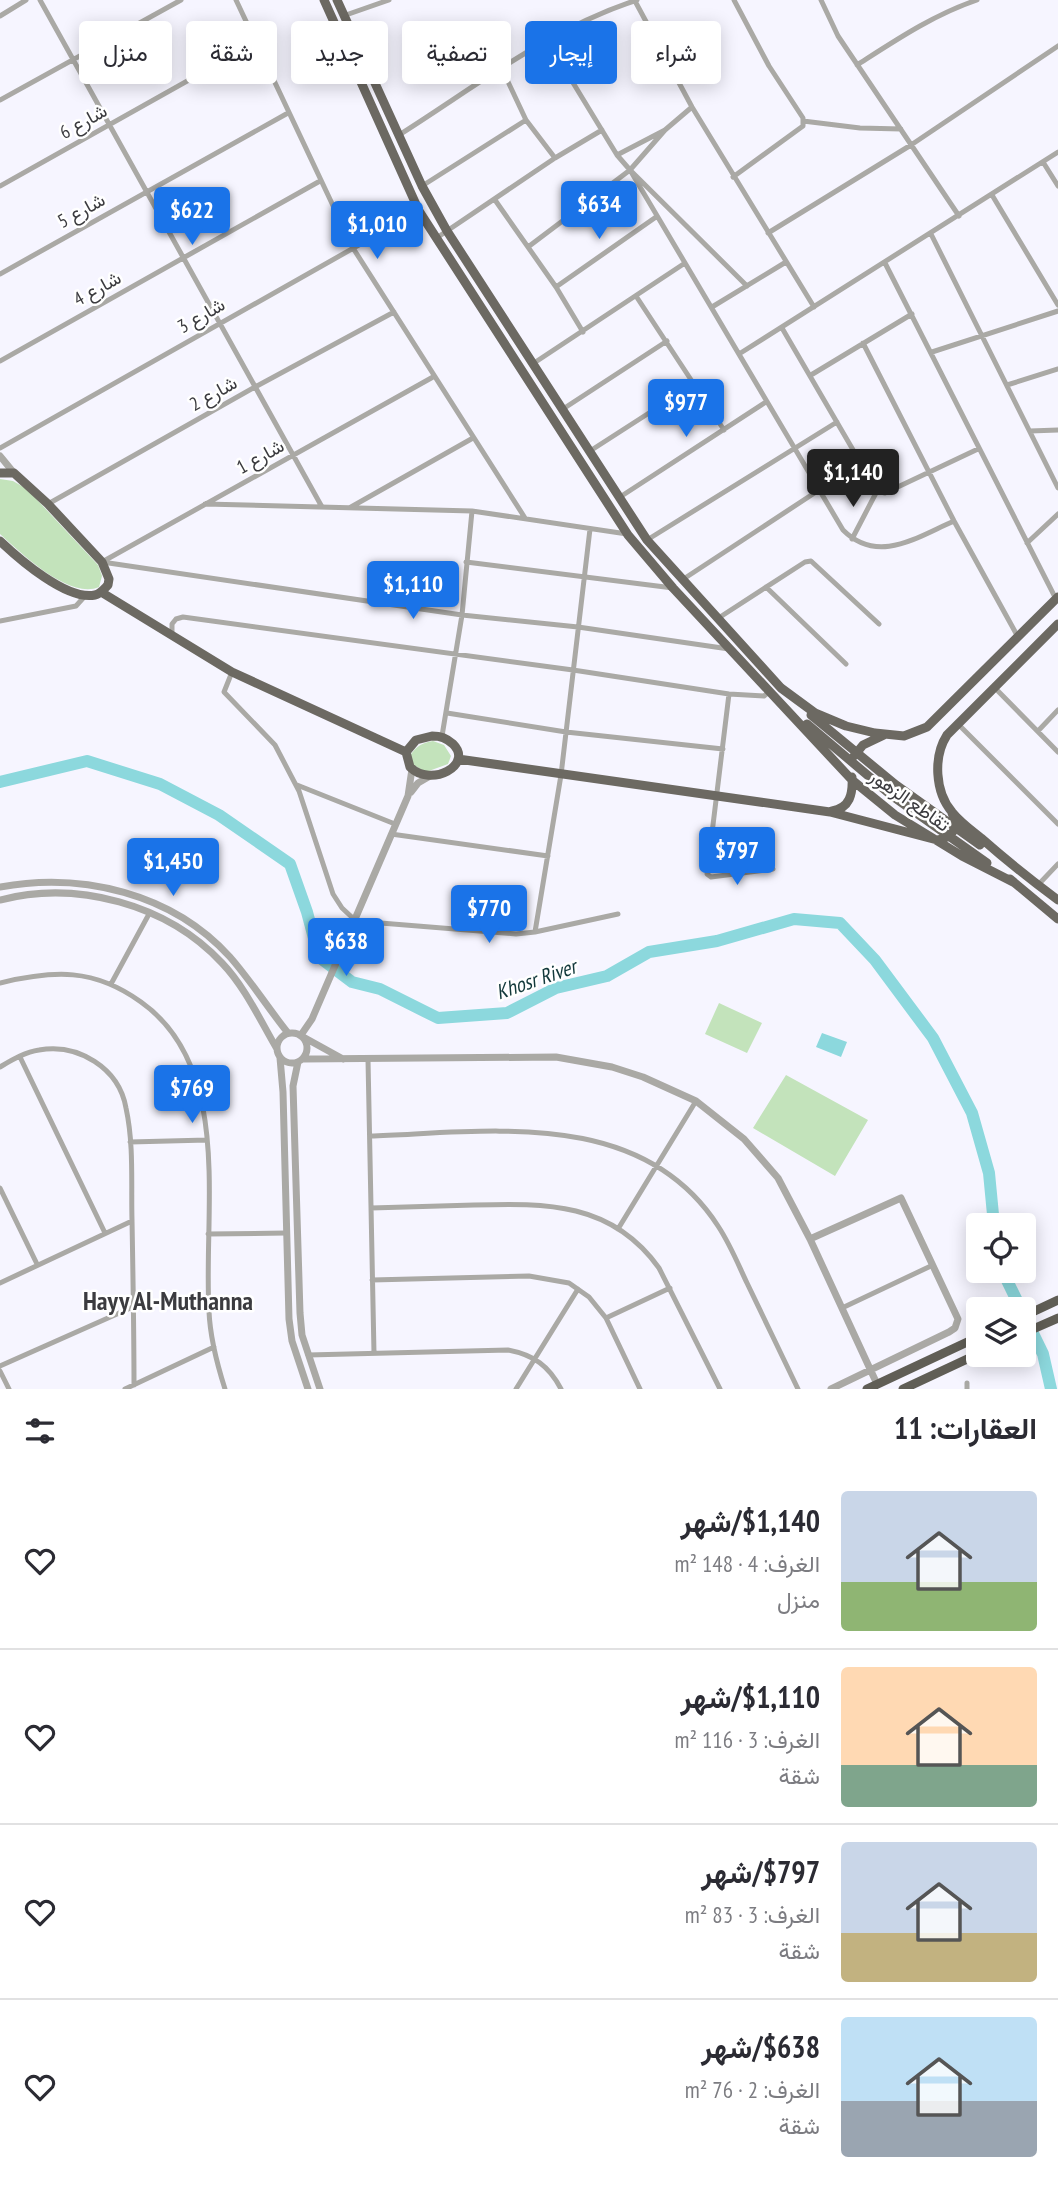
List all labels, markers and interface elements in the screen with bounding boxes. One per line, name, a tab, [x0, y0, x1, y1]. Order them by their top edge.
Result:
chip: منزل	[79, 21, 172, 84]
chip: شقة	[186, 21, 277, 84]
chip: جديد	[291, 21, 388, 84]
chip: تصفية	[402, 21, 511, 84]
chip: إيجار	[525, 21, 617, 84]
chip: شراء	[631, 21, 721, 84]
street label: شارع 6	[55, 98, 112, 145]
pin: $634	[558, 182, 640, 241]
street label: شارع 5	[53, 187, 110, 234]
pin: $622	[151, 188, 233, 247]
text: $634	[577, 189, 621, 218]
text: $622	[170, 195, 214, 224]
pin: $1,010	[320, 202, 434, 261]
text: $1,010	[347, 209, 407, 238]
street label: شارع 4	[69, 265, 126, 312]
street label: شارع 3	[173, 292, 230, 339]
street label: شارع 2	[185, 370, 242, 417]
pin: $977	[645, 380, 727, 439]
text: $977	[664, 387, 708, 416]
street label: شارع 1	[232, 433, 289, 480]
pin: $1,140	[796, 449, 910, 509]
text: $1,140	[823, 457, 883, 486]
pin: $1,110	[356, 562, 470, 621]
text: $1,110	[383, 569, 443, 598]
street label: تقاطع الزهور	[863, 763, 955, 838]
pin: $797	[696, 828, 778, 887]
text: $797	[715, 835, 759, 864]
pin: $1,450	[116, 838, 230, 898]
text: $1,450	[143, 846, 203, 875]
pin: $770	[448, 886, 530, 945]
text: $770	[467, 893, 511, 922]
pin: $638	[305, 918, 387, 978]
text: $638	[324, 926, 368, 955]
water label: Khosr River	[492, 952, 583, 1005]
pin: $769	[151, 1066, 233, 1125]
text: $769	[170, 1073, 214, 1102]
map controls	[966, 1213, 1036, 1367]
button: locate	[966, 1213, 1036, 1283]
district label: Hayy Al-Muthanna	[83, 1284, 253, 1317]
button: layers	[966, 1297, 1036, 1367]
text: العقارات: 11	[894, 1408, 1037, 1447]
icon: filters	[21, 1412, 59, 1450]
text: $1,140/شهر	[681, 1501, 820, 1540]
icon: home	[897, 1519, 981, 1603]
icon: heart	[21, 1542, 59, 1580]
text: الغرف: 4 · 148 m²	[674, 1549, 820, 1578]
text: منزل	[777, 1585, 820, 1614]
text: $1,110/شهر	[681, 1677, 820, 1716]
icon: home	[897, 1695, 981, 1779]
icon: heart	[21, 1718, 59, 1756]
text: الغرف: 3 · 116 m²	[674, 1725, 820, 1754]
text: شقة	[778, 1761, 820, 1790]
text: $797/شهر	[701, 1852, 820, 1891]
icon: home	[897, 1870, 981, 1954]
icon: heart	[21, 1893, 59, 1931]
text: الغرف: 3 · 83 m²	[685, 1900, 820, 1929]
text: شقة	[778, 1936, 820, 1965]
text: $638/شهر	[701, 2027, 820, 2066]
icon: home	[897, 2045, 981, 2129]
icon: heart	[21, 2068, 59, 2106]
text: الغرف: 2 · 76 m²	[685, 2075, 820, 2104]
text: شقة	[778, 2111, 820, 2140]

